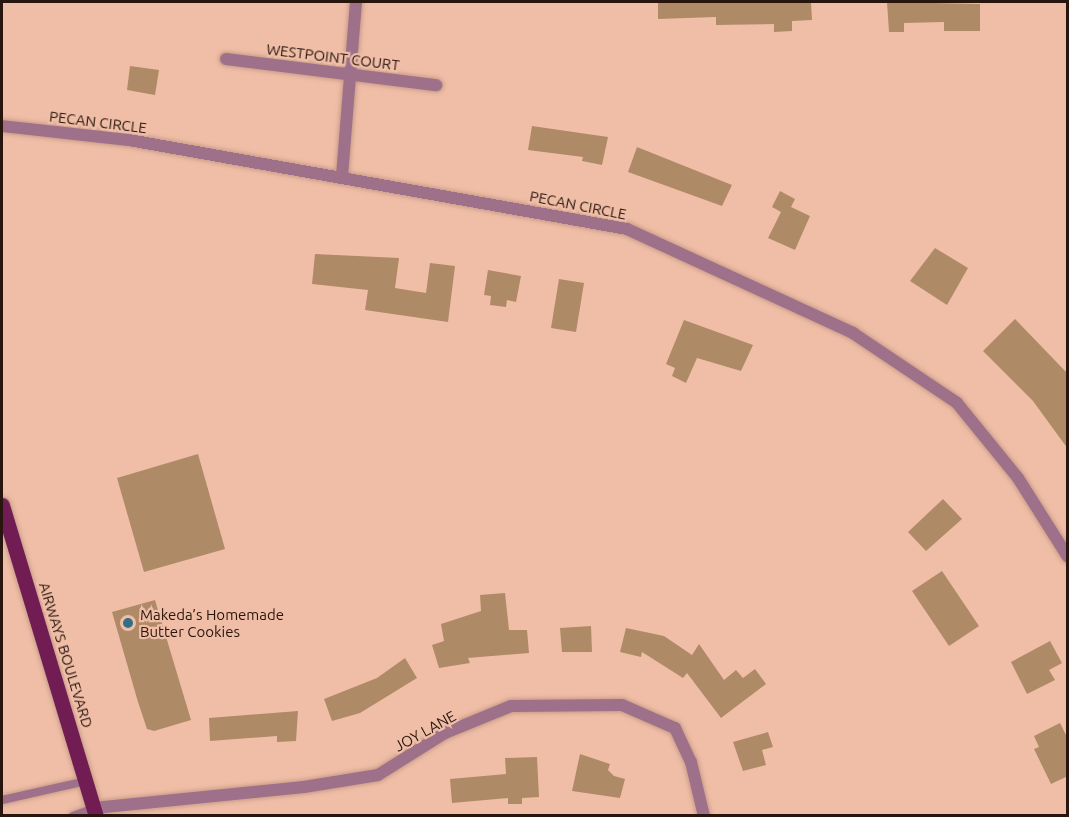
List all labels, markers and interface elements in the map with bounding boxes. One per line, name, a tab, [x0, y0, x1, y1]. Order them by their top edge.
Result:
street label: WESTPOINT COURT	[265, 40, 401, 74]
street label: PECAN CIRCLE	[48, 107, 148, 137]
street label: PECAN CIRCLE	[528, 187, 628, 223]
street label: AIRWAYS BOULEVARD	[35, 580, 97, 730]
place label: Makeda’s Homemade Butter Cookies	[140, 605, 284, 640]
marker: Makeda’s Homemade Butter Cookies	[121, 616, 135, 630]
street label: JOY LANE	[391, 707, 459, 755]

